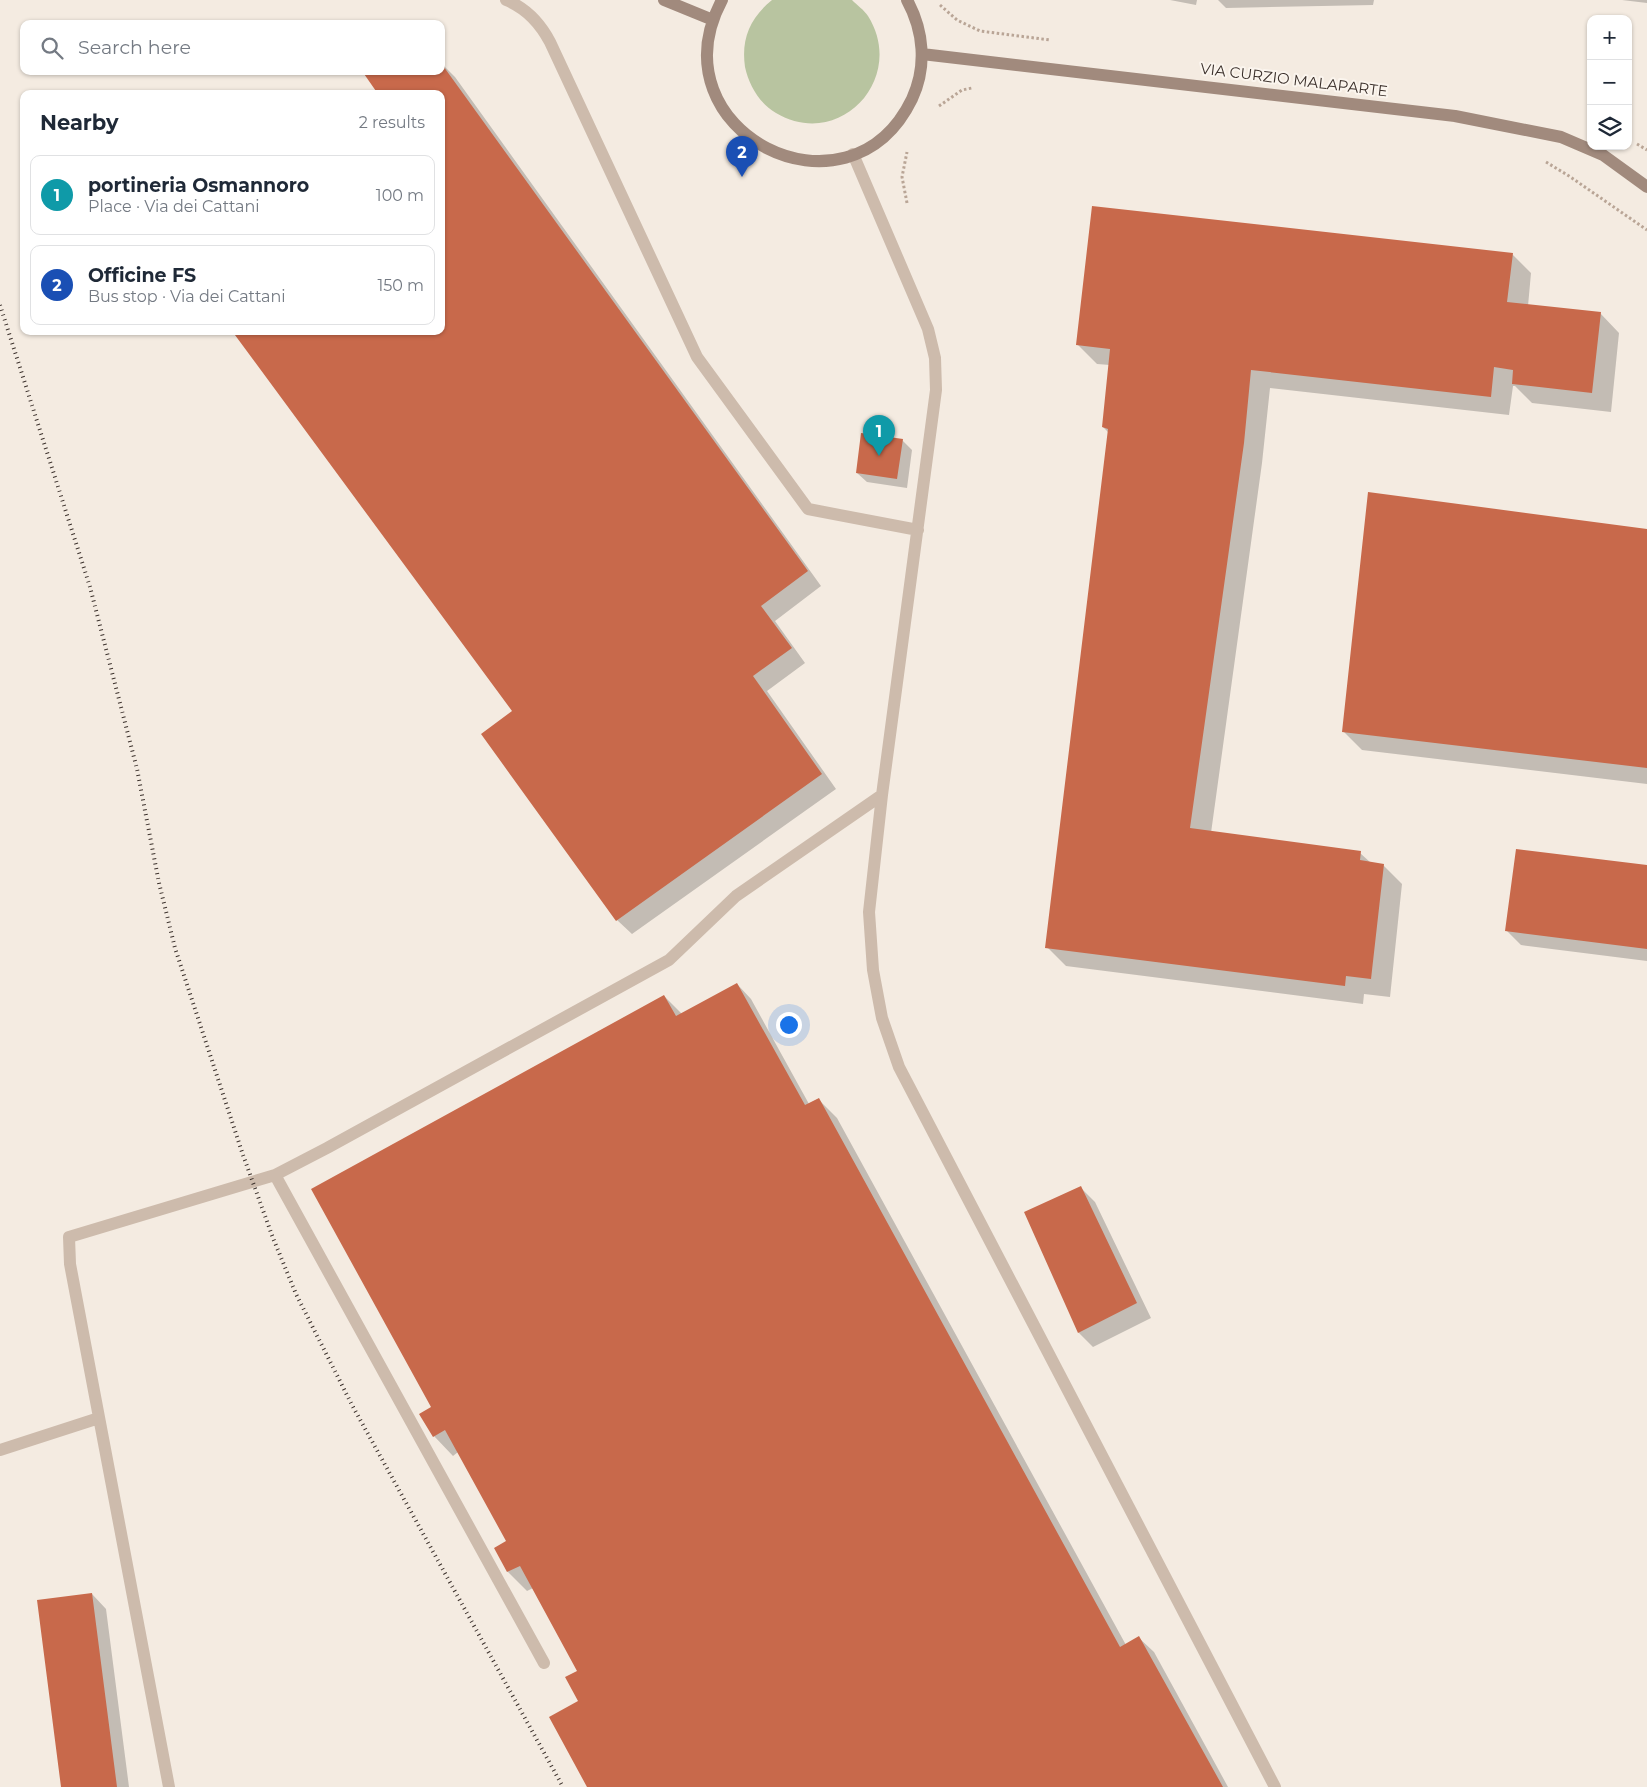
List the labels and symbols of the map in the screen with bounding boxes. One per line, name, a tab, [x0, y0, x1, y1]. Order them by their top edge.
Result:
street label: VIA CURZIO MALAPARTE	[1199, 59, 1389, 100]
pin: 2	[726, 136, 758, 177]
pin: 1	[863, 415, 895, 456]
your location	[776, 1012, 802, 1038]

